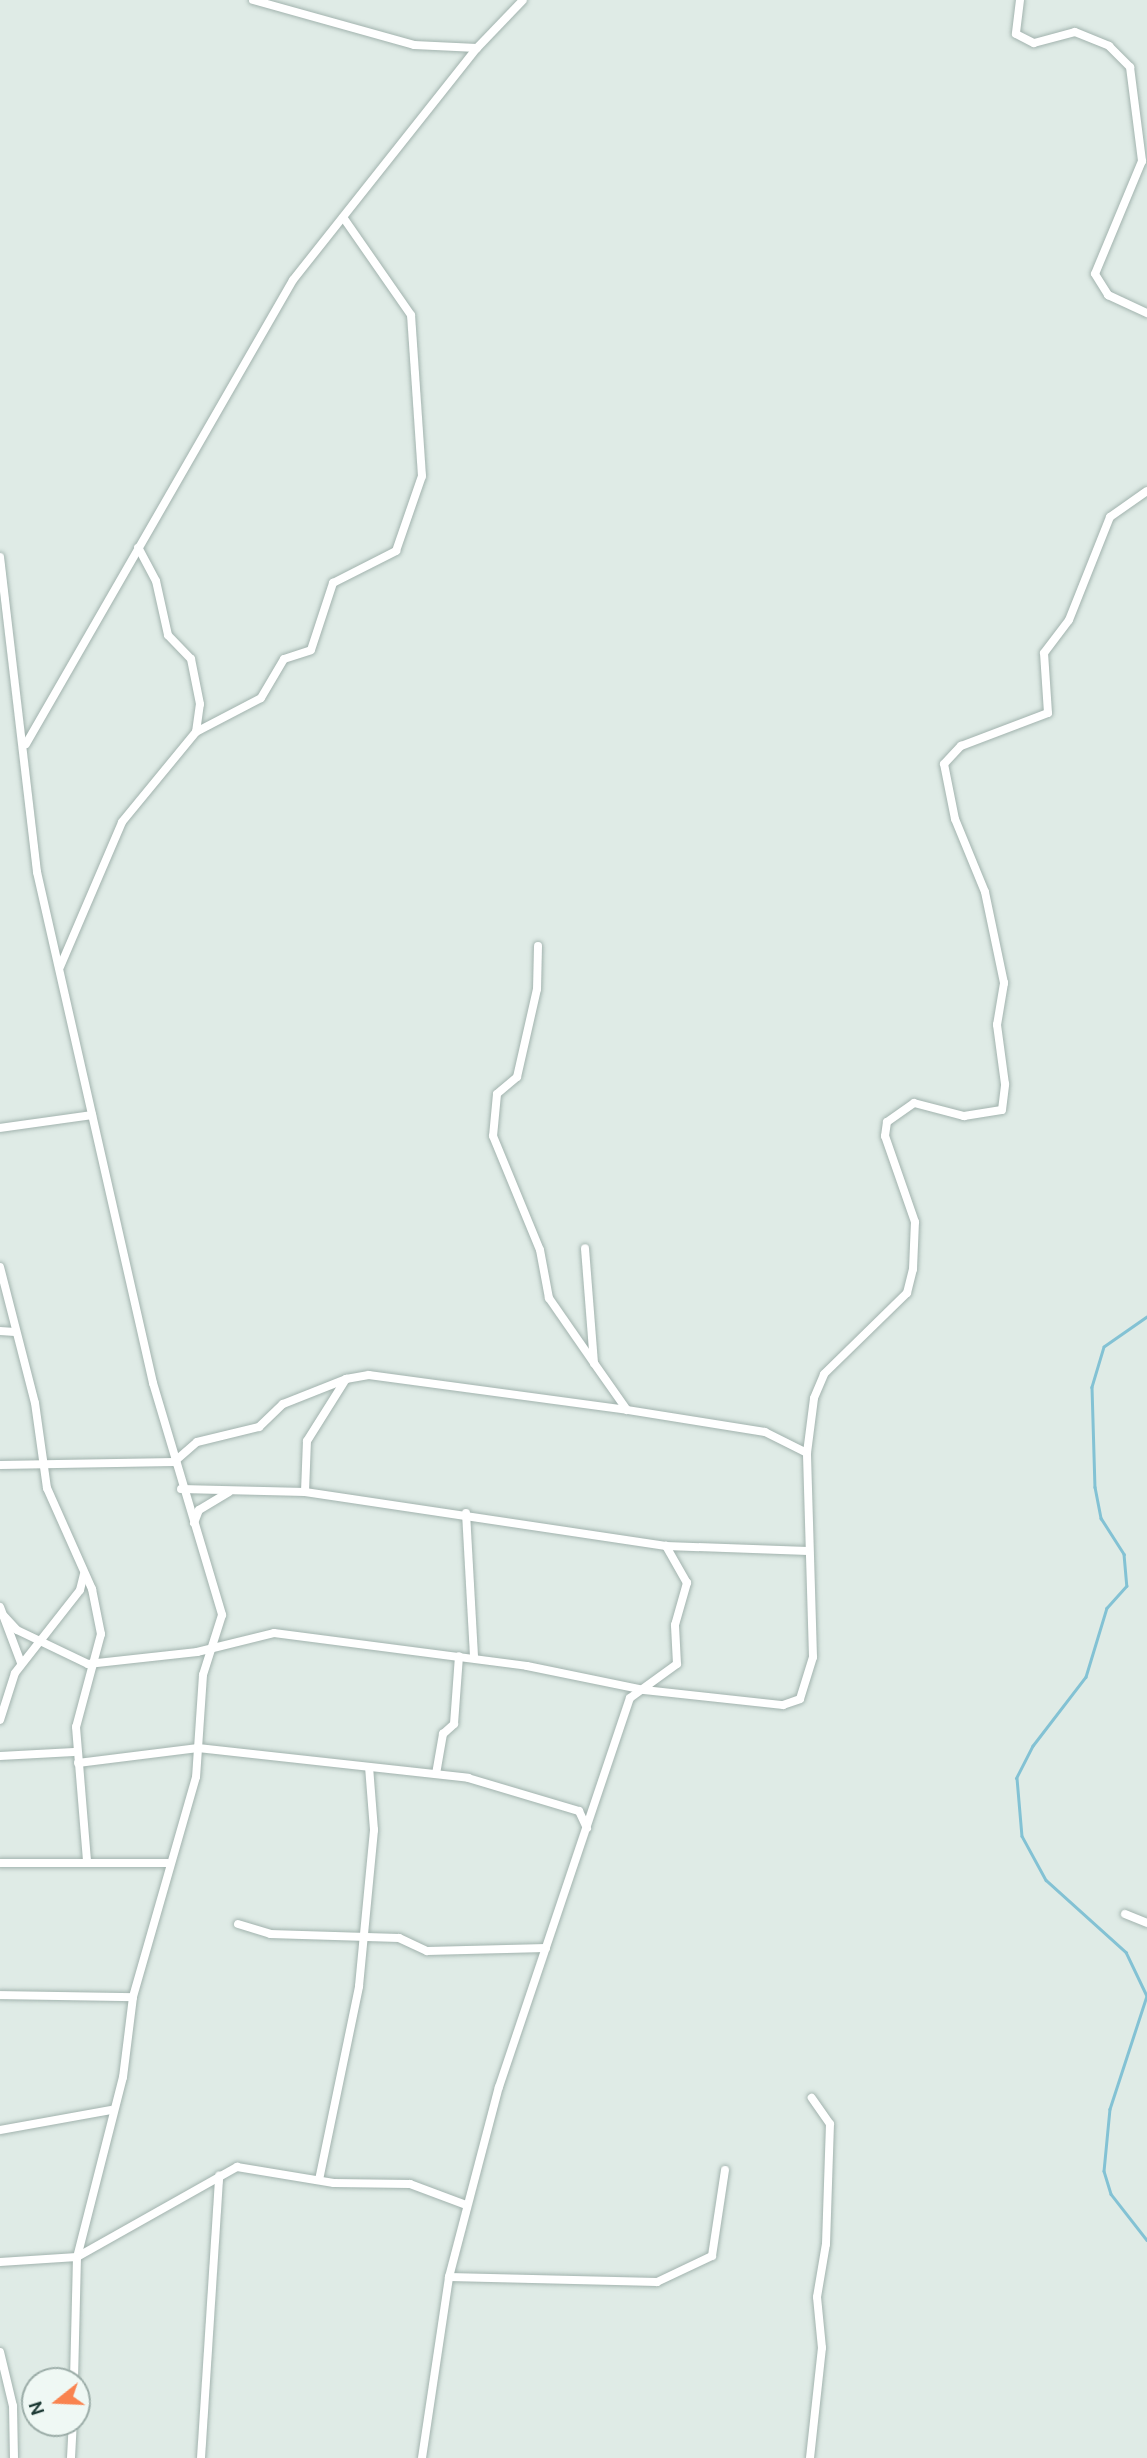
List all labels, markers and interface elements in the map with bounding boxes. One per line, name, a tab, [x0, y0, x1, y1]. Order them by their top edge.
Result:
north arrow	[21, 2367, 91, 2437]
text: N	[24, 2398, 51, 2418]

